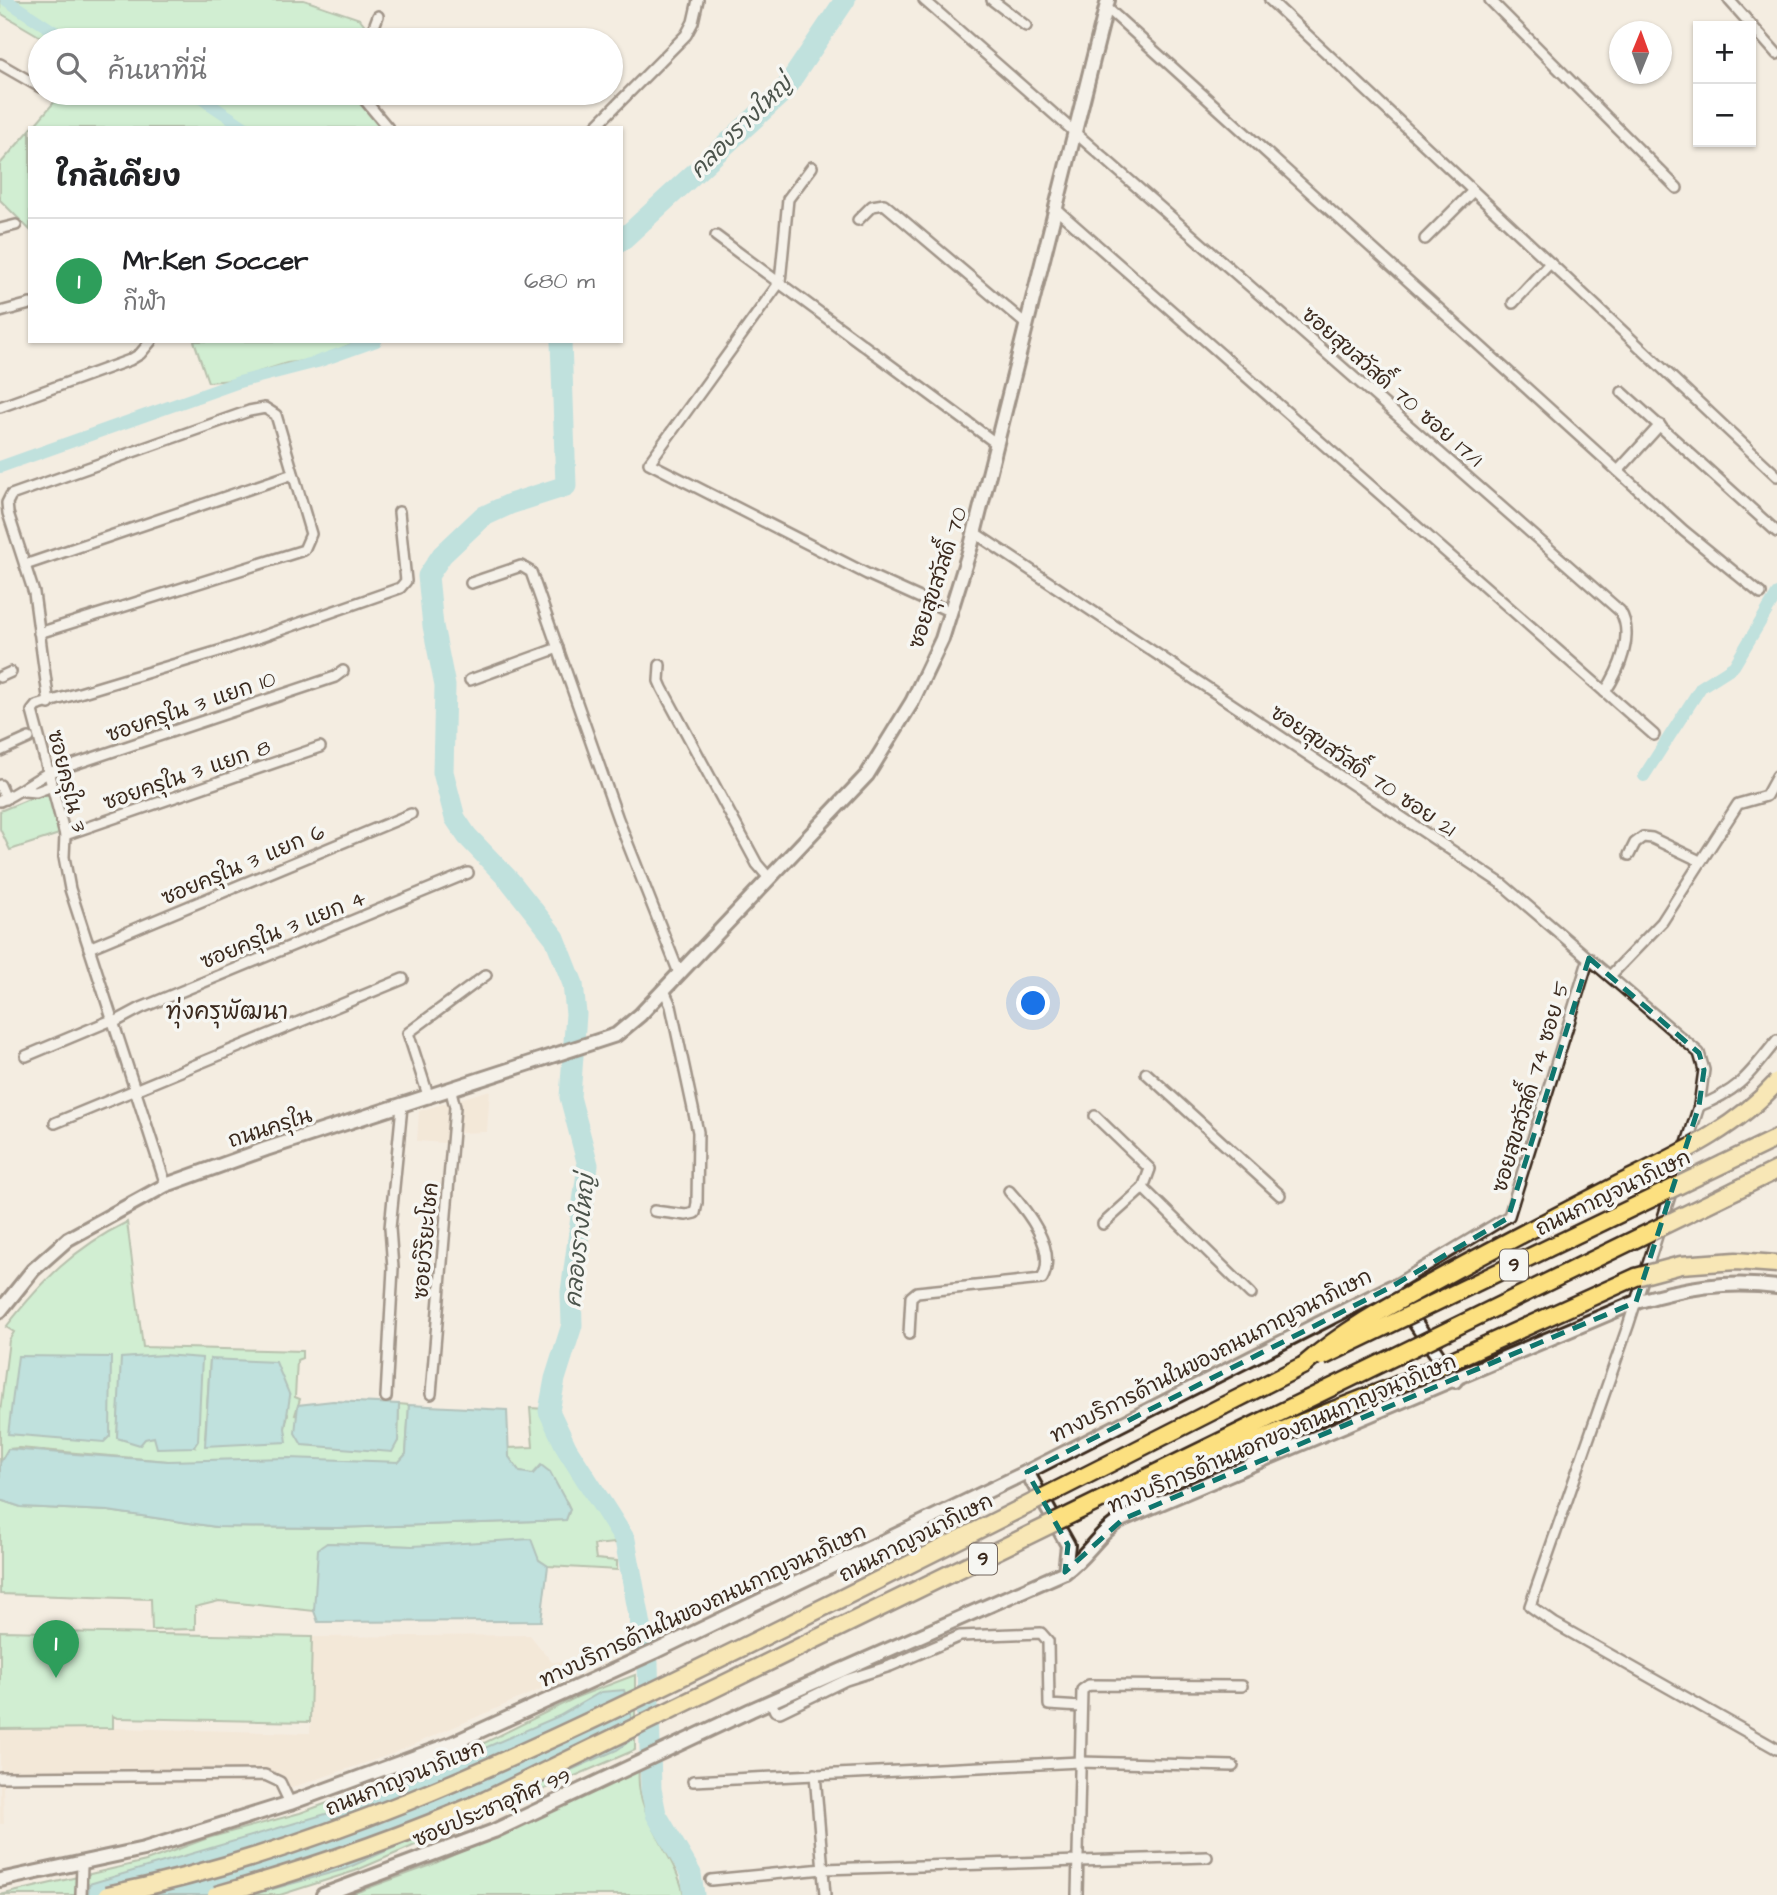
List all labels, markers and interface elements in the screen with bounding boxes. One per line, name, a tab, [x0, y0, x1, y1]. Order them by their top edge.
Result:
north arrow	[1609, 21, 1672, 84]
map controls	[1693, 21, 1756, 147]
button: +	[1693, 21, 1756, 84]
search box	[28, 28, 623, 105]
icon: search	[52, 48, 90, 86]
text: ค้นหาที่นี่	[108, 53, 207, 89]
water label: คลองรางใหญ่	[683, 66, 802, 185]
button: −	[1693, 84, 1756, 147]
text: ใกล้เคียง	[56, 156, 181, 198]
text: Mr.Ken Soccer	[123, 243, 308, 279]
text: 1	[78, 265, 80, 297]
text: 680 m	[524, 265, 595, 297]
text: กีฬา	[123, 287, 166, 319]
street label: ซอยสุขสวัสดิ์ 70 ซอย 17/1	[1295, 297, 1492, 475]
street label: ซอยสุขสวัสดิ์ 70	[898, 502, 976, 653]
street label: ซอยครุใน 3 แยก 10	[102, 664, 280, 751]
street label: ซอยสุขสวัสดิ์ 70 ซอย 21	[1264, 695, 1464, 845]
street label: ซอยครุใน 3	[39, 727, 94, 836]
street label: ซอยครุใน 3 แยก 8	[99, 733, 275, 818]
street label: ซอยครุใน 3 แยก 6	[157, 818, 329, 913]
street label: ซอยครุใน 3 แยก 4	[196, 884, 370, 977]
street label: ซอยสุขสวัสดิ์ 74 ซอย 5	[1481, 977, 1578, 1196]
your location	[1016, 986, 1050, 1020]
district label: ทุ่งครุพัฒนา	[166, 996, 288, 1029]
street label: ถนนครุใน	[224, 1101, 316, 1156]
street label: ถนนกาญจนาภิเษก	[1531, 1143, 1695, 1243]
water label: คลองรางใหญ่	[557, 1169, 603, 1309]
street label: ซอยวิริยะโชค	[406, 1181, 446, 1301]
road number: 9	[1500, 1250, 1528, 1280]
street label: ทางบริการด้านในของถนนกาญจนาภิเษก	[1045, 1262, 1377, 1450]
street label: ทางบริการด้านนอกของถนนกาญจนาภิเษก	[1103, 1347, 1461, 1521]
street label: ถนนกาญจนาภิเษก	[834, 1487, 998, 1589]
street label: ทางบริการด้านในของถนนกาญจนาภิเษก	[535, 1517, 871, 1695]
road number: 9	[969, 1544, 997, 1574]
pin: 1	[33, 1620, 79, 1678]
street label: ถนนกาญจนาภิเษก	[321, 1733, 489, 1823]
street label: ซอยประชาอุทิศ 99	[409, 1762, 576, 1855]

